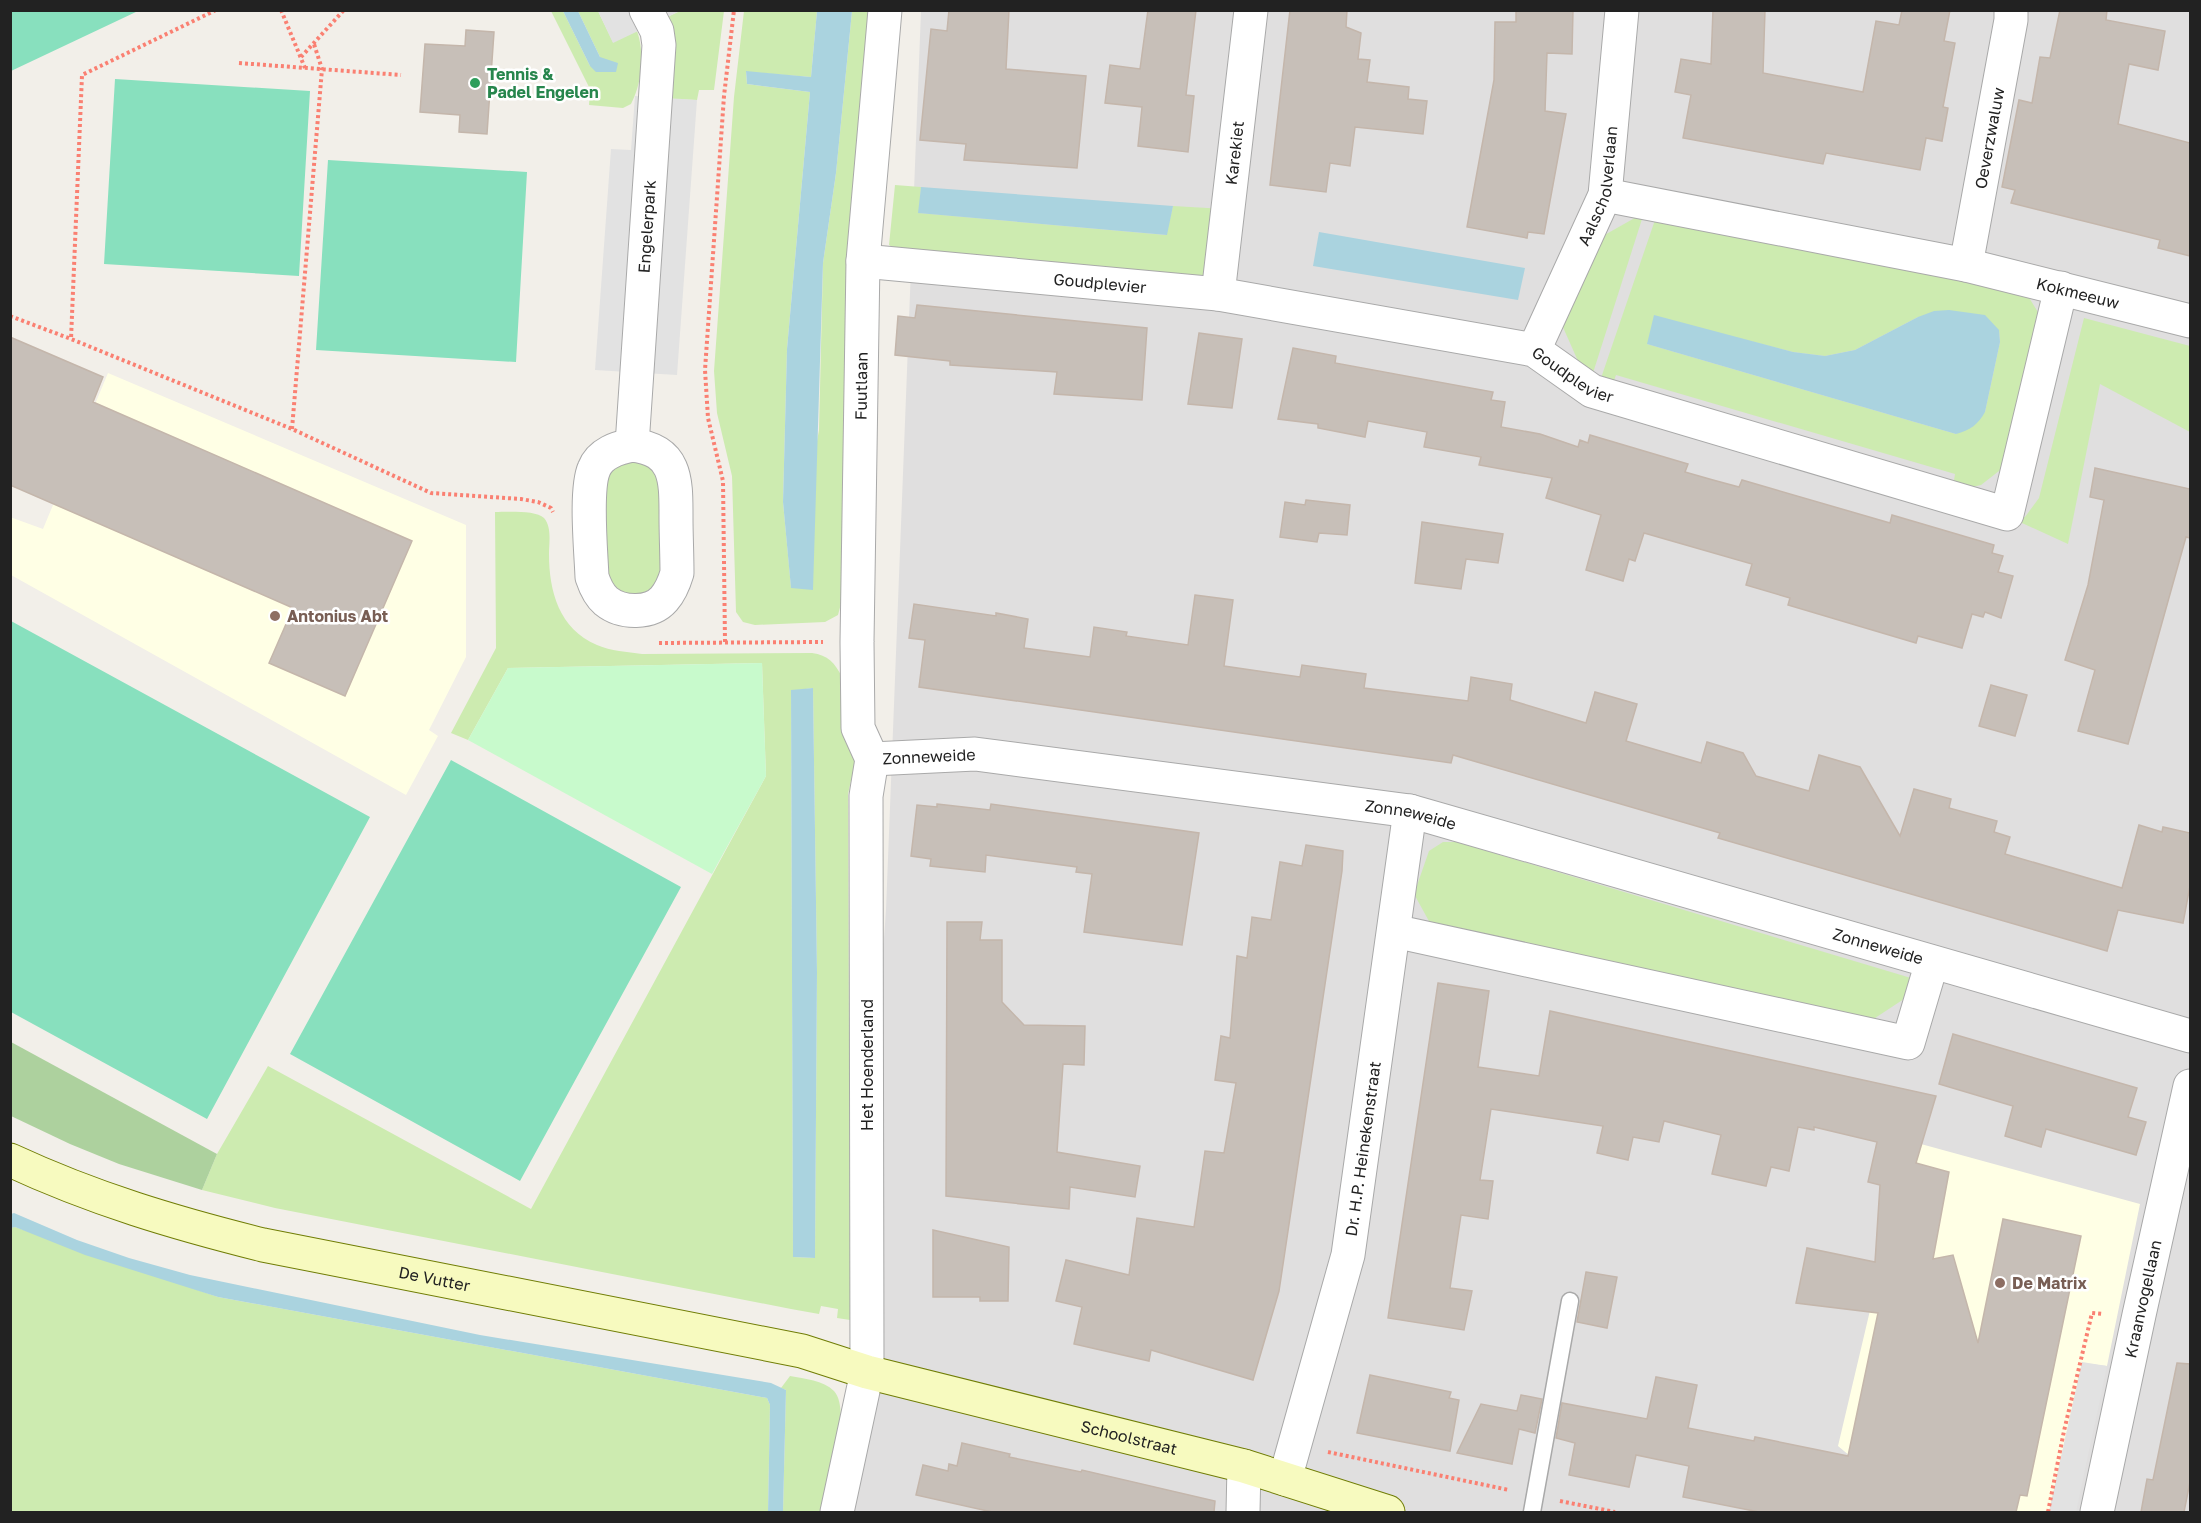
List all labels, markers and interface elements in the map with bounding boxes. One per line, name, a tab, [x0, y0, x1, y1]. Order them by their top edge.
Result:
place label: Tennis & Padel Engelen	[487, 64, 599, 102]
marker: Tennis & Padel Engelen	[468, 76, 482, 90]
street label: Oeverzwaluw	[1970, 86, 2008, 191]
street label: Karekiet	[1221, 120, 1248, 186]
street label: Aalscholverlaan	[1573, 125, 1621, 249]
street label: Engelerpark	[634, 179, 660, 274]
street label: Goudplevier	[1053, 269, 1147, 297]
street label: Kokmeeuw	[2034, 273, 2121, 313]
street label: Goudplevier	[1528, 342, 1616, 407]
street label: Fuutlaan	[850, 352, 872, 420]
place label: Antonius Abt	[287, 606, 388, 626]
marker: Antonius Abt	[268, 609, 282, 623]
street label: Zonneweide	[882, 744, 976, 768]
street label: Zonneweide	[1364, 795, 1459, 834]
street label: Zonneweide	[1831, 923, 1926, 969]
street label: Het Hoenderland	[857, 999, 877, 1131]
street label: Dr. H.P. Heinekenstraat	[1341, 1060, 1385, 1237]
street label: Kraanvogellaan	[2120, 1238, 2165, 1360]
street label: De Vutter	[397, 1262, 472, 1296]
place label: De Matrix	[2012, 1273, 2087, 1293]
marker: De Matrix	[1993, 1276, 2007, 1290]
street label: Schoolstraat	[1079, 1416, 1179, 1459]

